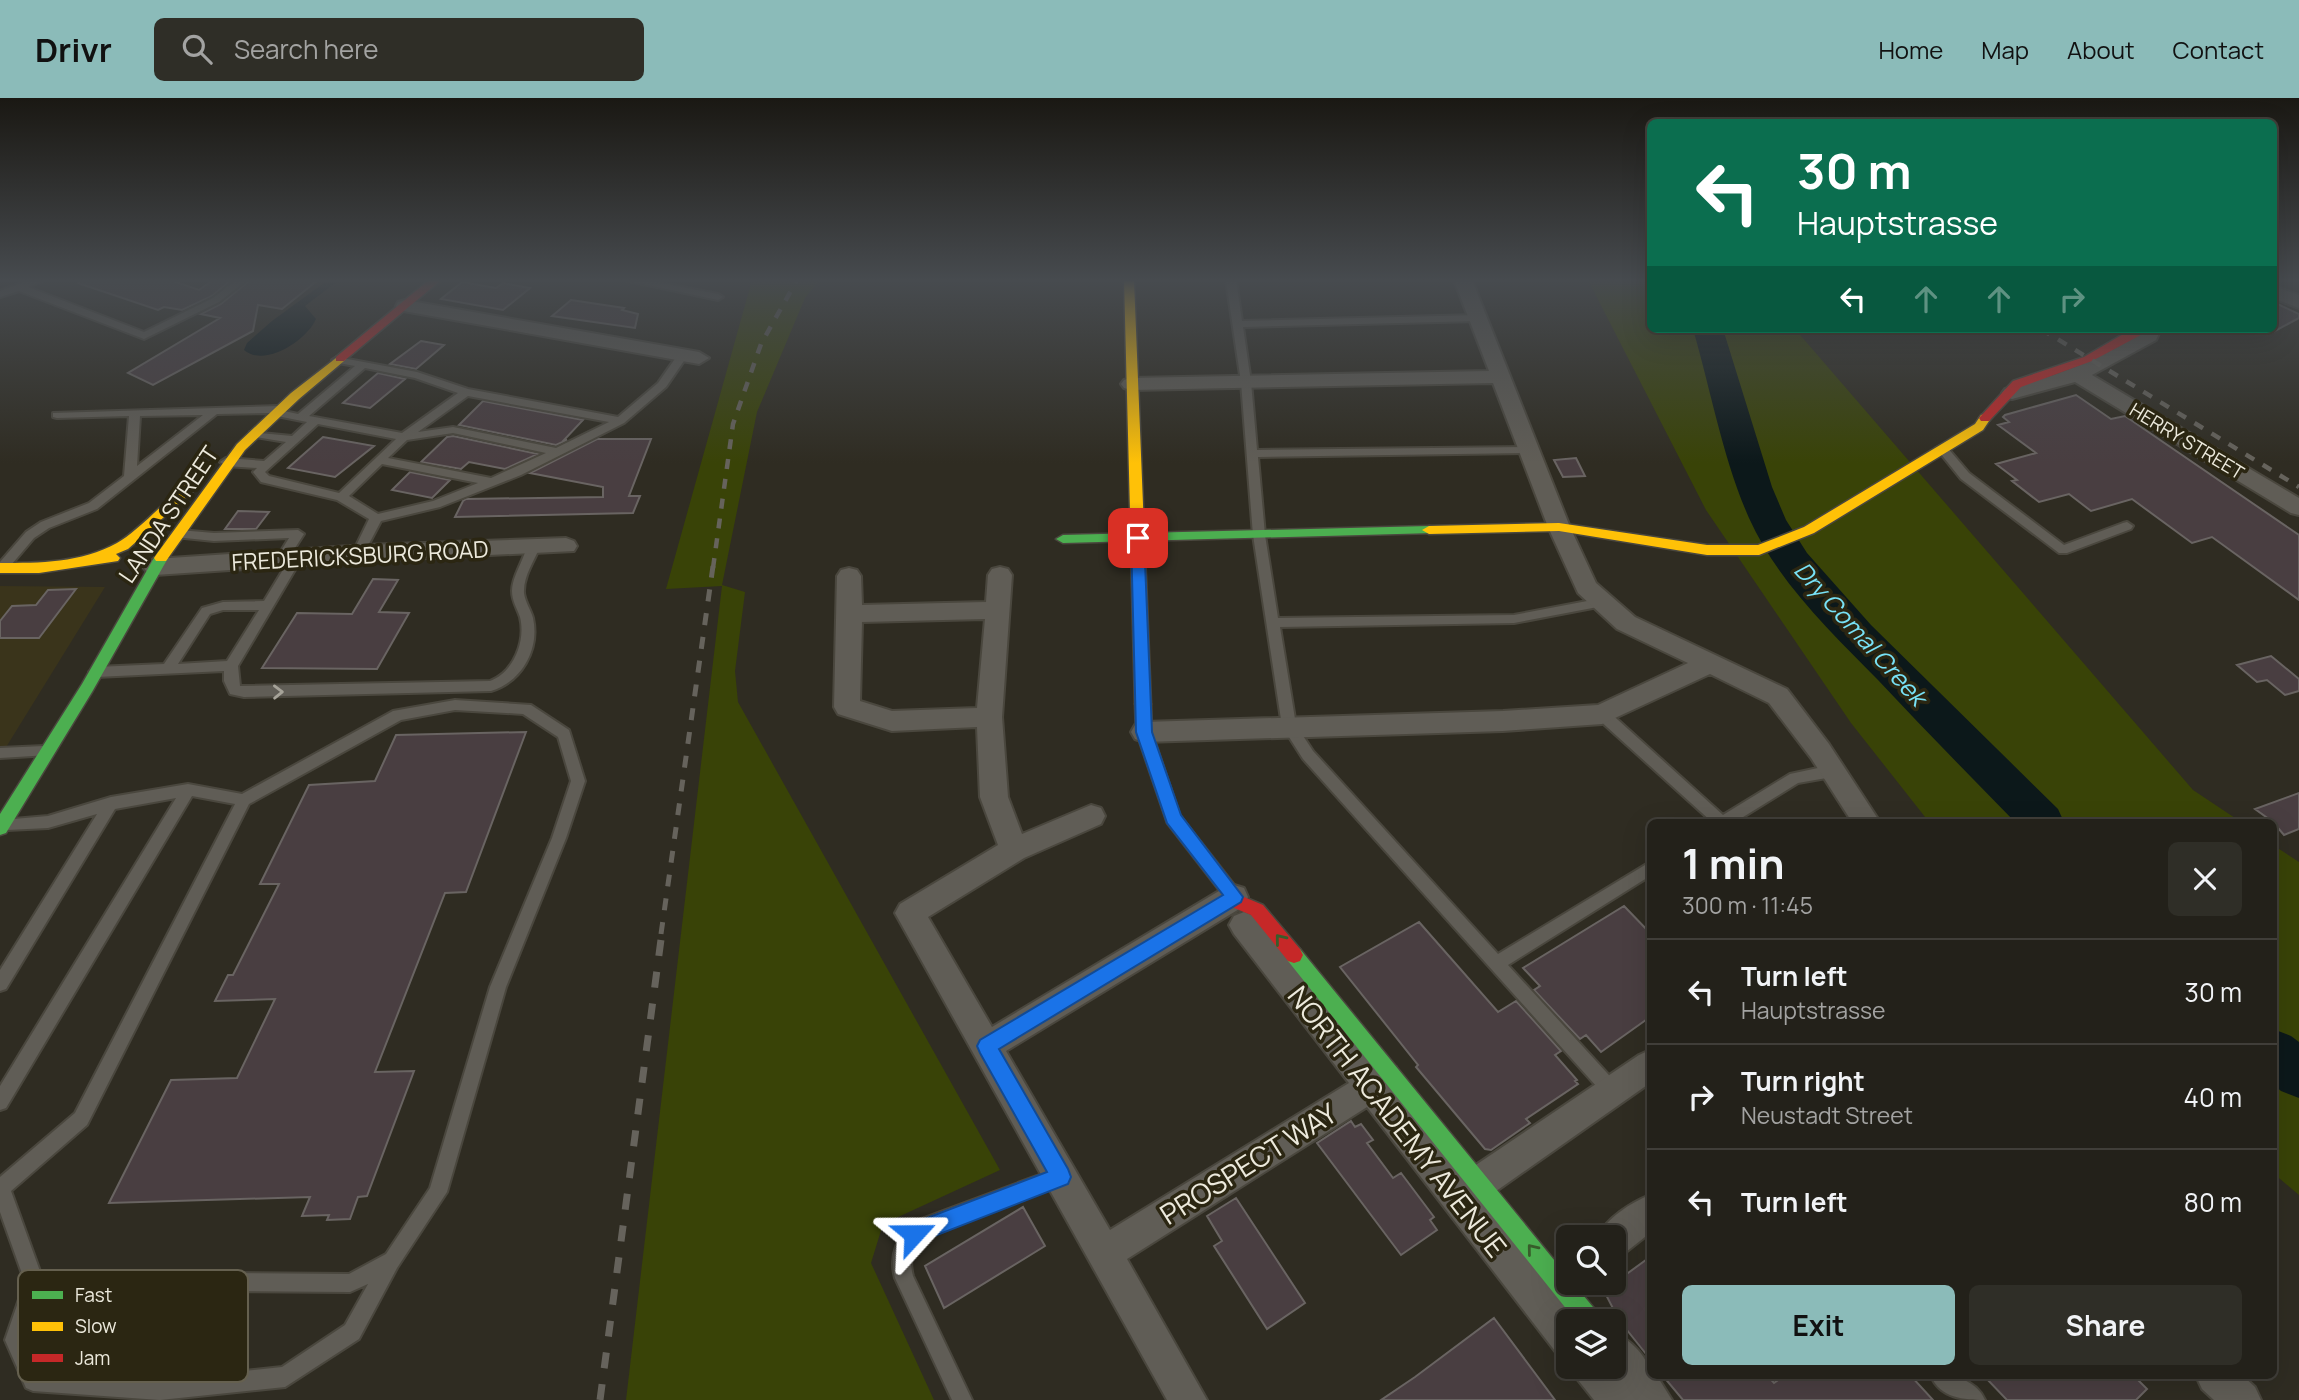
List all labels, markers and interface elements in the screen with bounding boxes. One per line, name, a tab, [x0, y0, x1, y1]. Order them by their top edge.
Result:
search box	[154, 18, 644, 81]
text: Drivr	[35, 27, 112, 72]
icon: search	[178, 30, 216, 68]
text: Search here	[234, 31, 378, 67]
text: Home	[1878, 33, 1943, 66]
text: Map	[1981, 33, 2029, 66]
text: About	[2067, 33, 2135, 66]
text: Contact	[2173, 33, 2264, 66]
text: 30 m	[1797, 137, 1912, 204]
icon: left	[1682, 147, 1773, 238]
text: Hauptstrasse	[1797, 201, 1998, 245]
icon: left	[1834, 280, 1872, 318]
icon: ahead	[1907, 280, 1945, 318]
icon: ahead	[1980, 280, 2018, 318]
icon: right	[2053, 280, 2091, 318]
street label: HERRY STREET	[2125, 397, 2250, 486]
street label: LANDA STREET	[110, 439, 226, 589]
pin	[1108, 508, 1168, 568]
icon: arrive	[1119, 519, 1157, 557]
street label: FREDERICKSBURG ROAD	[231, 532, 489, 578]
water label: Dry Comal Creek	[1787, 554, 1937, 714]
one-way arrow	[273, 684, 284, 699]
text: 1 min	[1682, 834, 1785, 892]
button: close	[2168, 842, 2242, 916]
text: 300 m · 11:45	[1682, 889, 1813, 921]
one-way arrow	[1276, 935, 1289, 947]
text: Turn left	[1741, 958, 1848, 994]
icon: left	[1682, 973, 1720, 1011]
text: 30 m	[2185, 974, 2242, 1010]
street label: NORTH ACADEMY AVENUE	[1280, 977, 1516, 1265]
text: Hauptstrasse	[1741, 994, 1886, 1026]
text: Turn right	[1741, 1063, 1865, 1099]
icon: right	[1682, 1078, 1720, 1116]
text: 40 m	[2184, 1079, 2242, 1115]
street label: PROSPECT WAY	[1152, 1093, 1344, 1233]
text: Neustadt Street	[1741, 1099, 1913, 1131]
icon: left	[1682, 1183, 1720, 1221]
text: Turn left	[1741, 1184, 1848, 1220]
text: 80 m	[2184, 1184, 2242, 1220]
position arrow	[877, 1197, 951, 1271]
map controls	[1556, 1225, 1626, 1379]
button: search	[1556, 1225, 1626, 1295]
one-way arrow	[1528, 1244, 1540, 1257]
legend	[18, 1270, 248, 1382]
text: Fast	[75, 1282, 112, 1308]
button: Exit	[1682, 1285, 1955, 1365]
button: Share	[1969, 1285, 2242, 1365]
button: layers	[1556, 1309, 1626, 1379]
text: Slow	[75, 1313, 117, 1339]
text: Jam	[75, 1345, 110, 1371]

